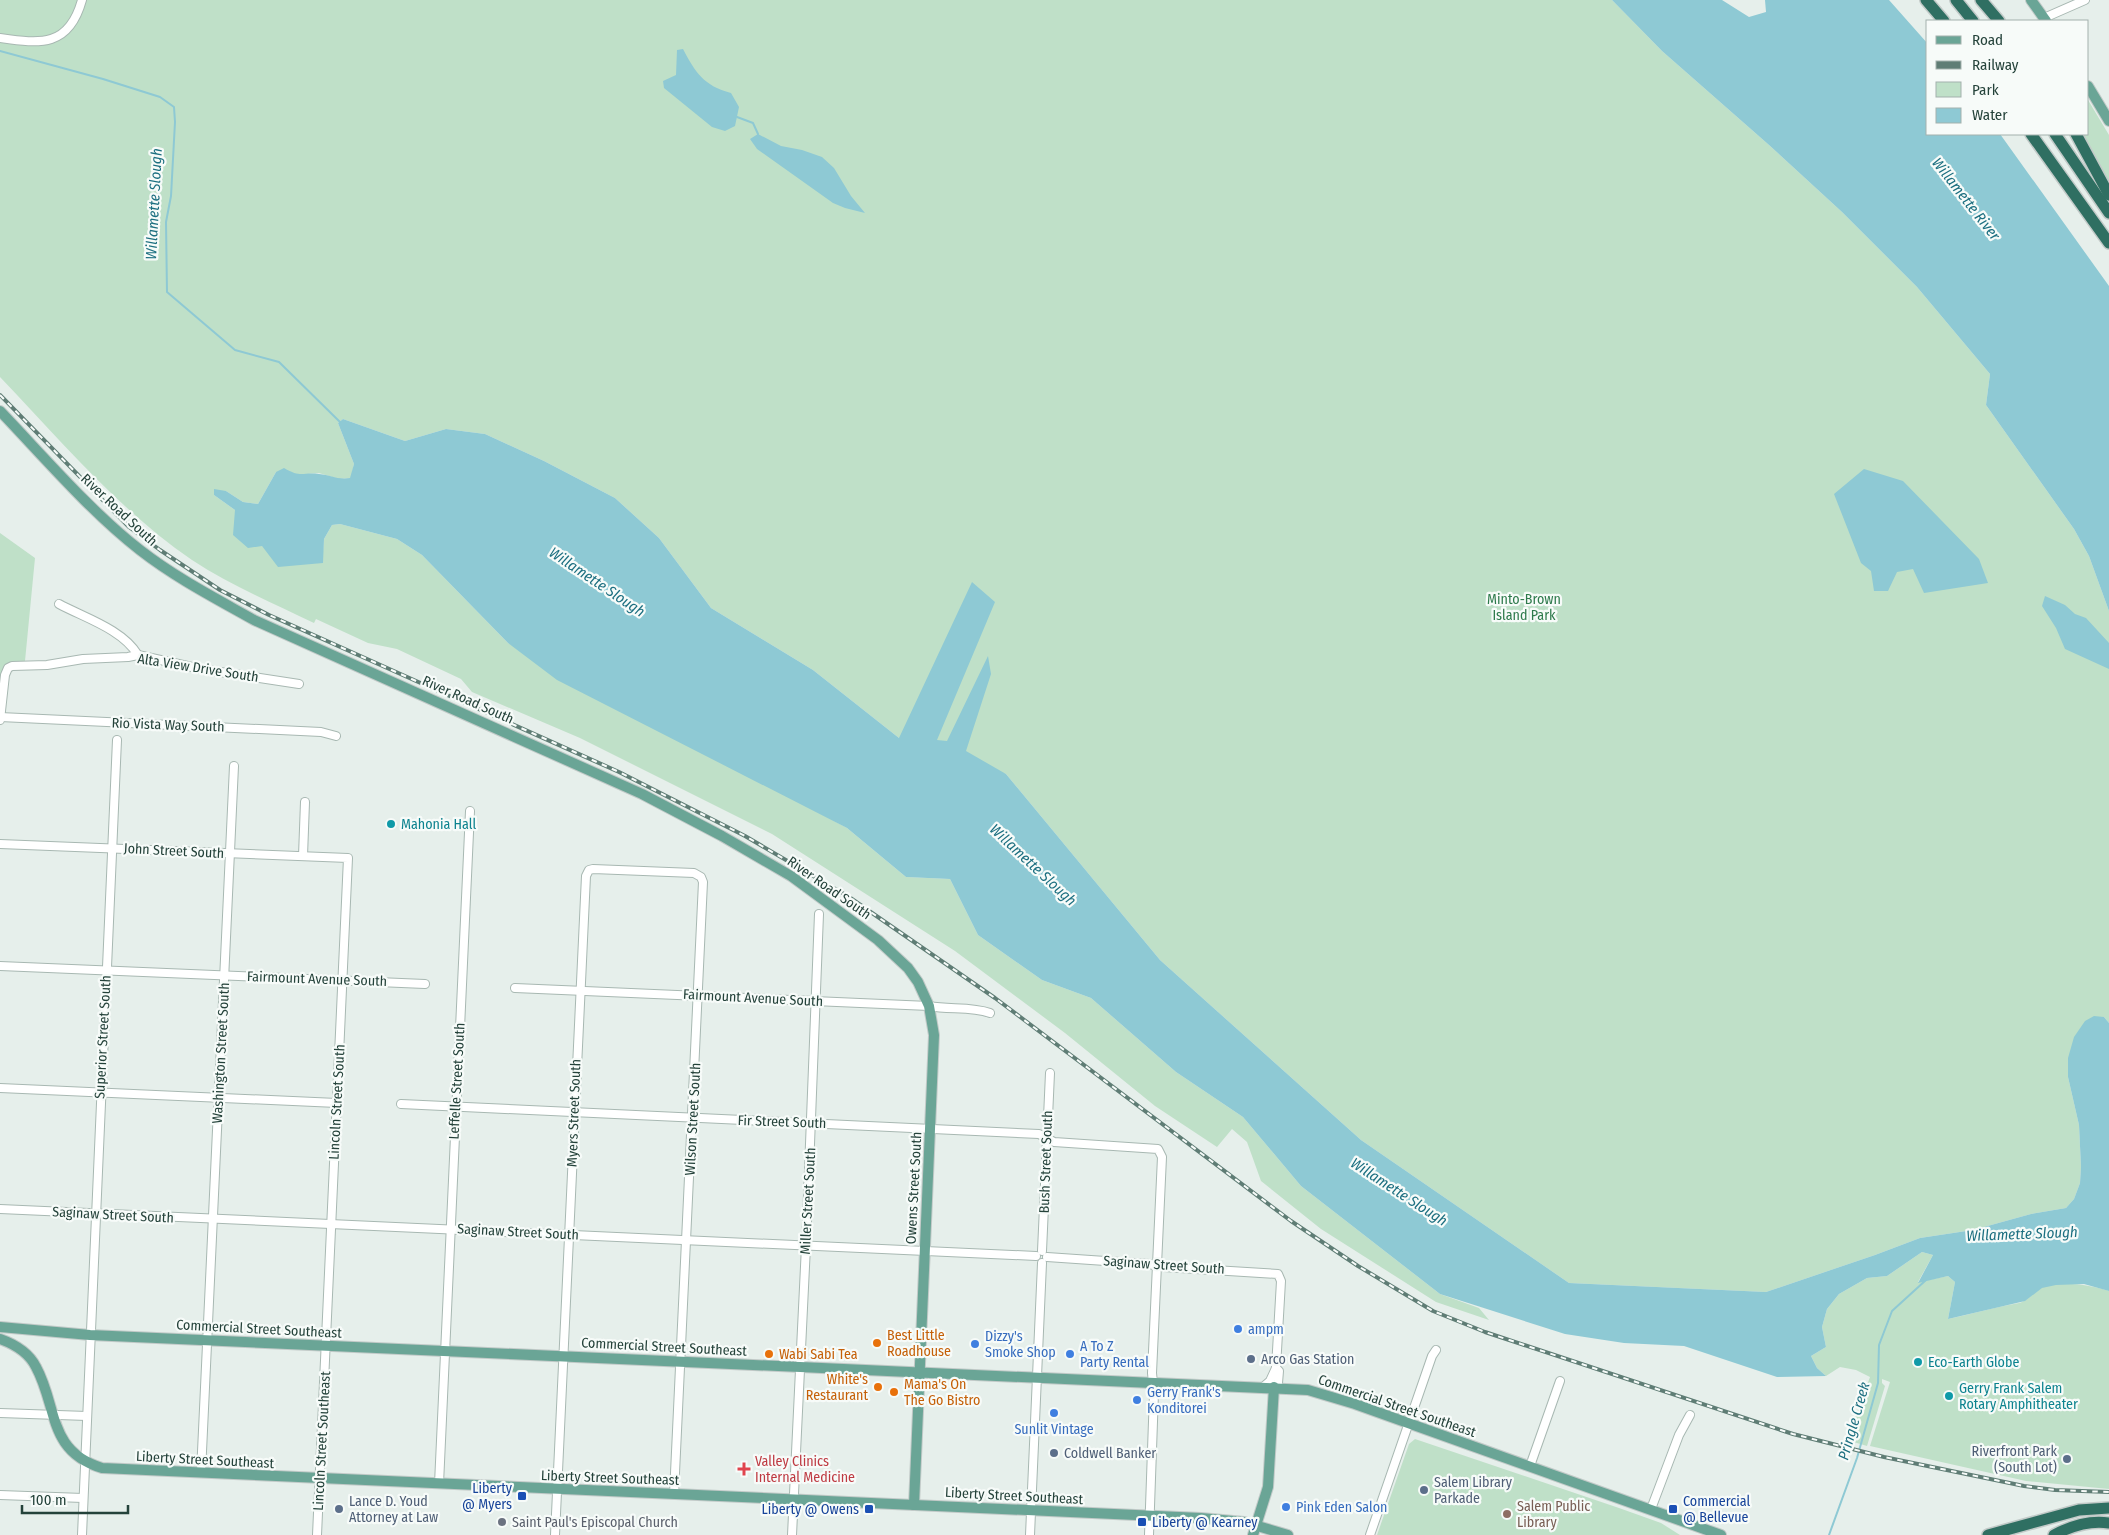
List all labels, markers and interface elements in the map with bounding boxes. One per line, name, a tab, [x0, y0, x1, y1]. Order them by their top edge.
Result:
legend	[1926, 20, 2089, 135]
text: Road	[1972, 31, 2003, 49]
text: Railway	[1972, 56, 2019, 74]
text: Park	[1972, 81, 1999, 99]
text: Water	[1972, 106, 2008, 124]
water label: Willamette Slough	[142, 148, 166, 260]
water label: Willamette River	[1928, 154, 2004, 245]
street label: River Road South	[77, 470, 161, 550]
water label: Willamette Slough	[546, 543, 648, 621]
park label: Minto-Brown Island Park	[1487, 591, 1561, 624]
street label: Alta View Drive South	[136, 650, 260, 686]
street label: River Road South	[420, 672, 516, 728]
street label: Rio Vista Way South	[111, 715, 225, 735]
place label: Mahonia Hall	[401, 816, 477, 833]
marker: Mahonia Hall	[385, 818, 397, 830]
water label: Willamette Slough	[986, 820, 1080, 910]
street label: John Street South	[123, 840, 225, 862]
street label: River Road South	[784, 853, 874, 923]
street label: Fairmount Avenue South	[247, 968, 387, 990]
street label: Superior Street South	[91, 975, 115, 1099]
street label: Washington Street South	[209, 982, 233, 1124]
street label: Fairmount Avenue South	[683, 986, 823, 1010]
street label: Leffelle Street South	[445, 1022, 469, 1140]
street label: Lincoln Street South	[325, 1044, 349, 1160]
street label: Myers Street South	[564, 1059, 584, 1167]
street label: Wilson Street South	[682, 1062, 704, 1176]
street label: Bush Street South	[1036, 1110, 1056, 1214]
street label: Fir Street South	[737, 1112, 827, 1132]
street label: Owens Street South	[903, 1131, 925, 1245]
street label: Miller Street South	[797, 1147, 819, 1255]
water label: Willamette Slough	[1347, 1154, 1451, 1230]
street label: Saginaw Street South	[52, 1203, 174, 1227]
street label: Saginaw Street South	[457, 1220, 579, 1244]
water label: Willamette Slough	[1966, 1223, 2078, 1245]
street label: Saginaw Street South	[1103, 1252, 1225, 1278]
street label: Commercial Street Southeast	[176, 1316, 343, 1342]
place label: ampm	[1248, 1321, 1284, 1338]
marker: ampm	[1232, 1323, 1244, 1335]
place label: Best Little Roadhouse	[887, 1327, 951, 1360]
place label: Dizzy's Smoke Shop	[985, 1328, 1056, 1361]
street label: Commercial Street Southeast	[581, 1334, 748, 1360]
marker: Best Little Roadhouse	[871, 1337, 883, 1349]
marker: Dizzy's Smoke Shop	[969, 1338, 981, 1350]
place label: A To Z Party Rental	[1080, 1338, 1149, 1371]
place label: Wabi Sabi Tea	[779, 1346, 858, 1363]
marker: Wabi Sabi Tea	[763, 1348, 775, 1360]
marker: A To Z Party Rental	[1064, 1348, 1076, 1360]
place label: Arco Gas Station	[1261, 1351, 1354, 1368]
marker: Arco Gas Station	[1245, 1353, 1257, 1365]
place label: Eco-Earth Globe	[1928, 1354, 2019, 1371]
marker: Eco-Earth Globe	[1912, 1356, 1924, 1368]
street label: Lincoln Street Southeast	[310, 1370, 334, 1511]
place label: White's Restaurant	[806, 1371, 868, 1404]
street label: Commercial Street Southeast	[1316, 1371, 1479, 1441]
place label: Mama's On The Go Bistro	[904, 1376, 980, 1409]
water label: Pringle Creek	[1834, 1379, 1874, 1462]
place label: Gerry Frank Salem Rotary Amphitheater	[1959, 1380, 2078, 1413]
marker: White's Restaurant	[872, 1381, 884, 1393]
place label: Gerry Frank's Konditorei	[1147, 1384, 1221, 1417]
marker: Mama's On The Go Bistro	[888, 1386, 900, 1398]
marker: Gerry Frank Salem Rotary Amphitheater	[1943, 1390, 1955, 1402]
marker: Gerry Frank's Konditorei	[1131, 1394, 1143, 1406]
marker: Sunlit Vintage	[1048, 1407, 1060, 1419]
place label: Sunlit Vintage	[1014, 1421, 1094, 1438]
place label: Riverfront Park (South Lot)	[1972, 1443, 2057, 1476]
place label: Coldwell Banker	[1064, 1445, 1156, 1462]
marker: Coldwell Banker	[1048, 1447, 1060, 1459]
street label: Liberty Street Southeast	[135, 1448, 275, 1472]
place label: Valley Clinics Internal Medicine	[755, 1453, 855, 1486]
marker: Riverfront Park (South Lot)	[2061, 1453, 2073, 1465]
marker: Valley Clinics Internal Medicine	[737, 1462, 751, 1476]
street label: Liberty Street Southeast	[541, 1467, 680, 1489]
place label: Salem Library Parkade	[1434, 1474, 1513, 1507]
place label: Liberty @ Myers	[462, 1480, 513, 1513]
scale bar	[22, 1482, 129, 1514]
street label: Liberty Street Southeast	[944, 1484, 1084, 1508]
marker: Salem Library Parkade	[1418, 1484, 1430, 1496]
marker: Liberty @ Myers	[516, 1490, 528, 1502]
text: 100 m	[30, 1491, 67, 1509]
place label: Lance D. Youd Attorney at Law	[349, 1493, 438, 1526]
place label: Commercial @ Bellevue	[1683, 1493, 1750, 1526]
place label: Salem Public Library	[1517, 1498, 1590, 1531]
place label: Pink Eden Salon	[1296, 1499, 1387, 1516]
place label: Liberty @ Owens	[761, 1501, 859, 1518]
marker: Pink Eden Salon	[1280, 1501, 1292, 1513]
marker: Lance D. Youd Attorney at Law	[333, 1503, 345, 1515]
marker: Liberty @ Owens	[863, 1503, 875, 1515]
marker: Commercial @ Bellevue	[1667, 1503, 1679, 1515]
marker: Salem Public Library	[1501, 1508, 1513, 1520]
place label: Saint Paul's Episcopal Church	[512, 1514, 678, 1531]
place label: Liberty @ Kearney	[1152, 1514, 1258, 1531]
marker: Saint Paul's Episcopal Church	[496, 1516, 508, 1528]
marker: Liberty @ Kearney	[1136, 1516, 1148, 1528]

